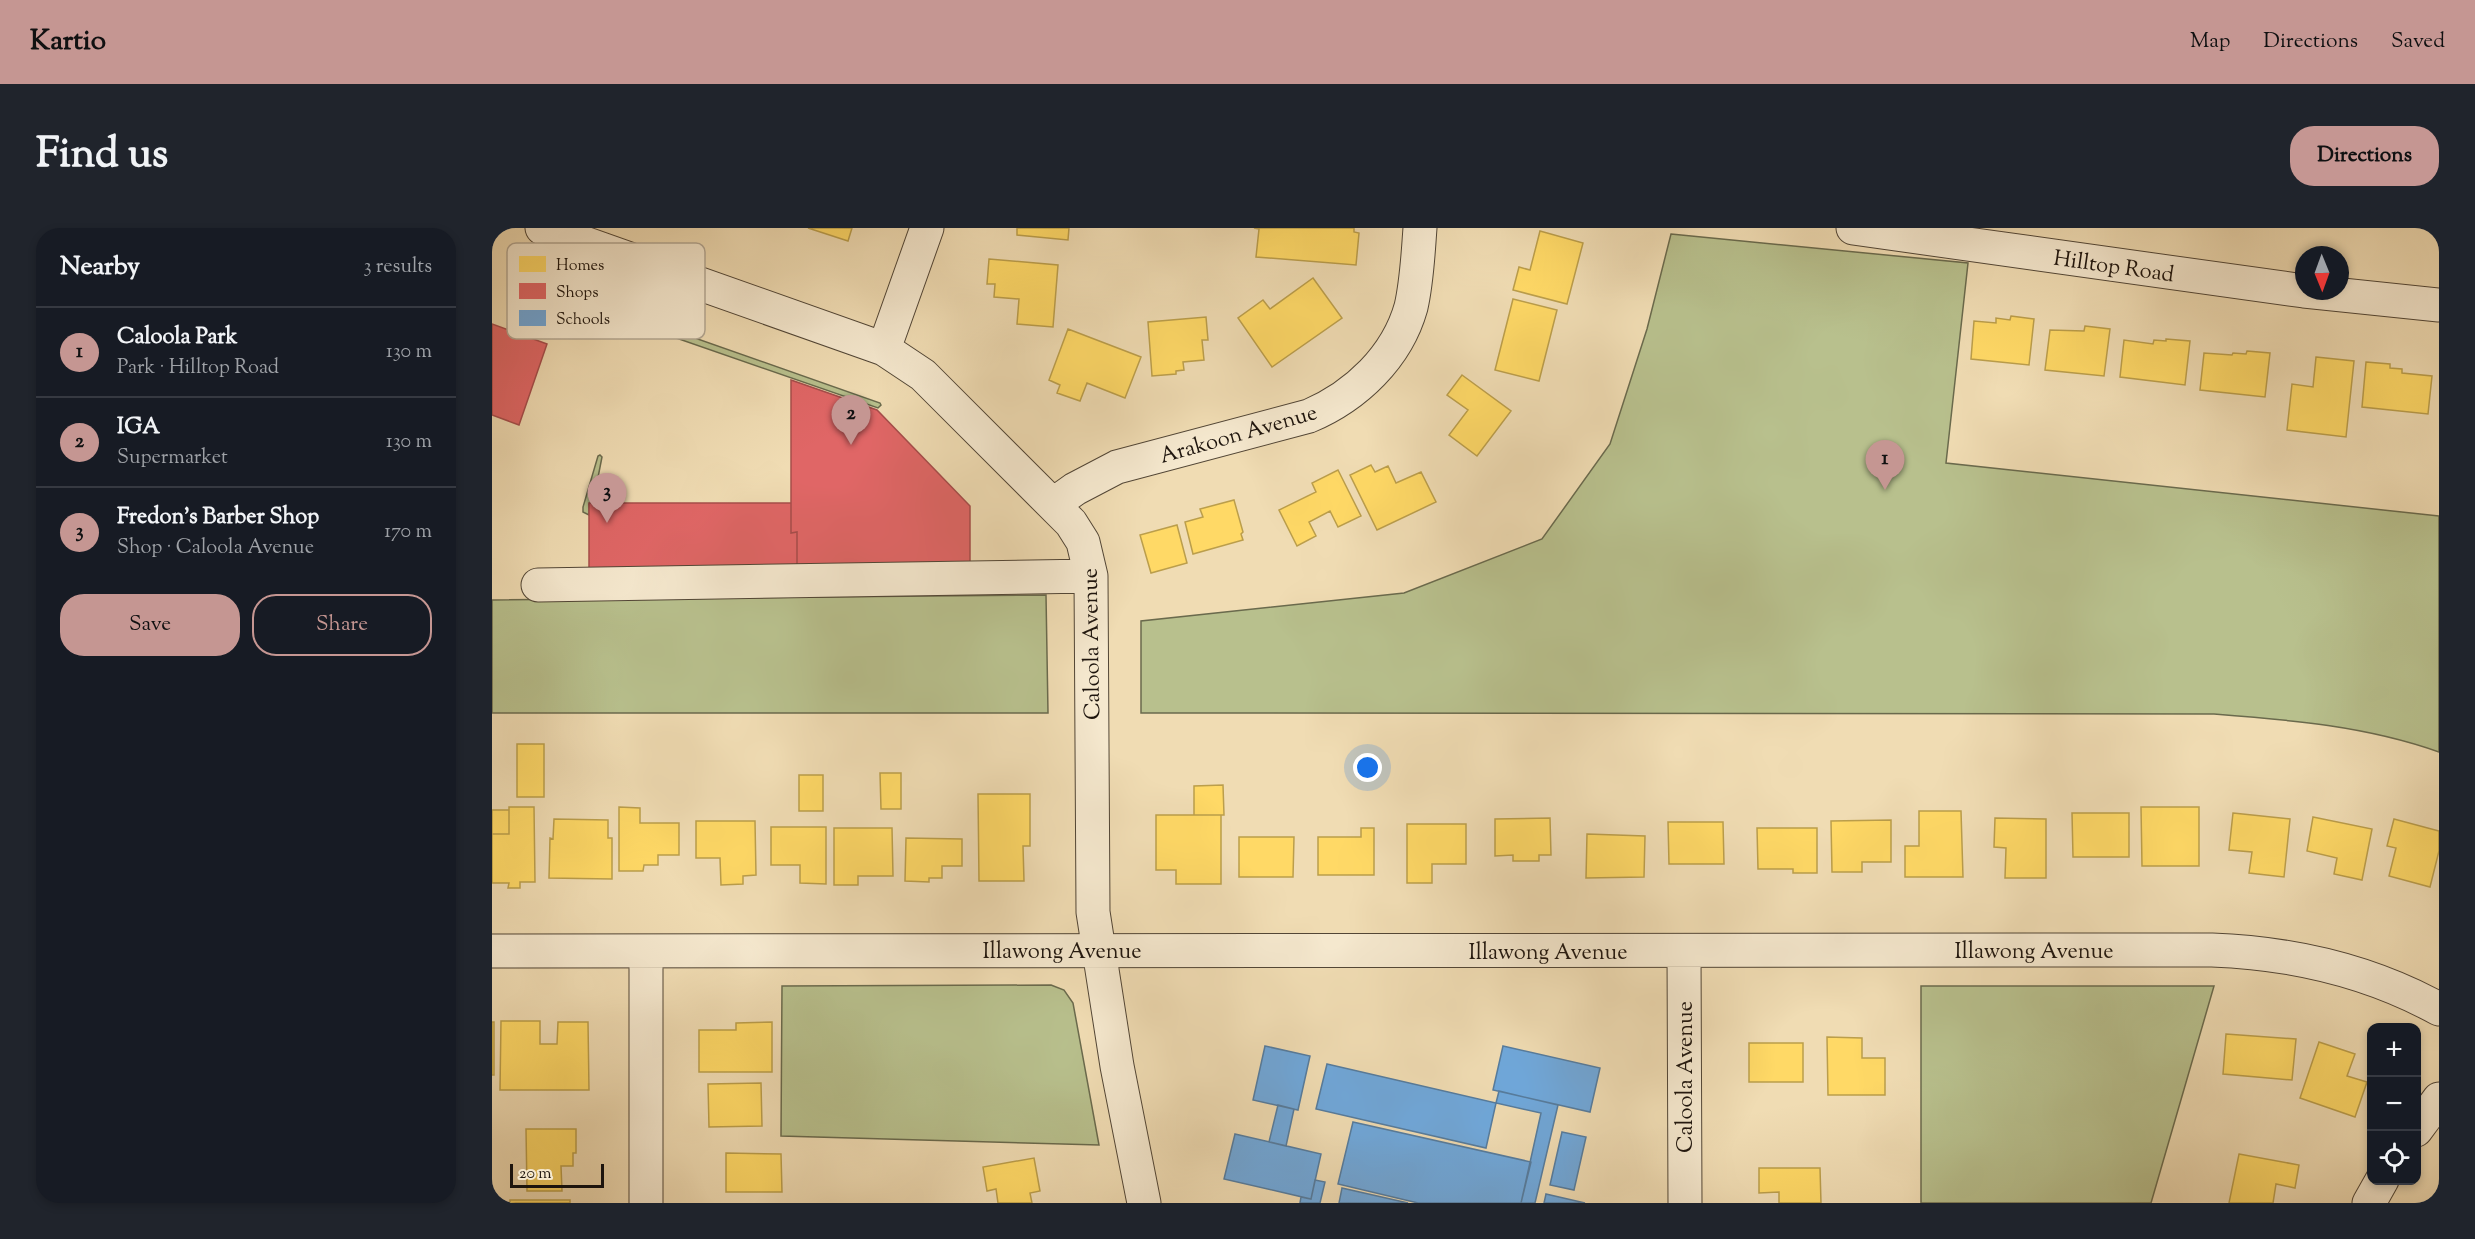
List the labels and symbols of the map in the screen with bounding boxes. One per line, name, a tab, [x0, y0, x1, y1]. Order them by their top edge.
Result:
legend	[507, 243, 705, 339]
street label: Hilltop Road	[2051, 244, 2176, 292]
north arrow	[2295, 246, 2349, 300]
text: Homes	[556, 255, 604, 278]
text: Shops	[556, 282, 599, 305]
text: Schools	[556, 309, 610, 332]
pin: 2	[832, 396, 870, 445]
street label: Arakoon Avenue	[1156, 398, 1321, 474]
pin: 1	[1866, 440, 1904, 490]
pin: 3	[588, 474, 626, 523]
street label: Caloola Avenue	[1076, 568, 1110, 720]
your location	[1353, 753, 1382, 782]
street label: Illawong Avenue	[983, 937, 1141, 969]
street label: Illawong Avenue	[1955, 937, 2113, 969]
street label: Illawong Avenue	[1469, 938, 1627, 970]
street label: Caloola Avenue	[1671, 1001, 1703, 1153]
scale bar	[510, 1161, 604, 1188]

